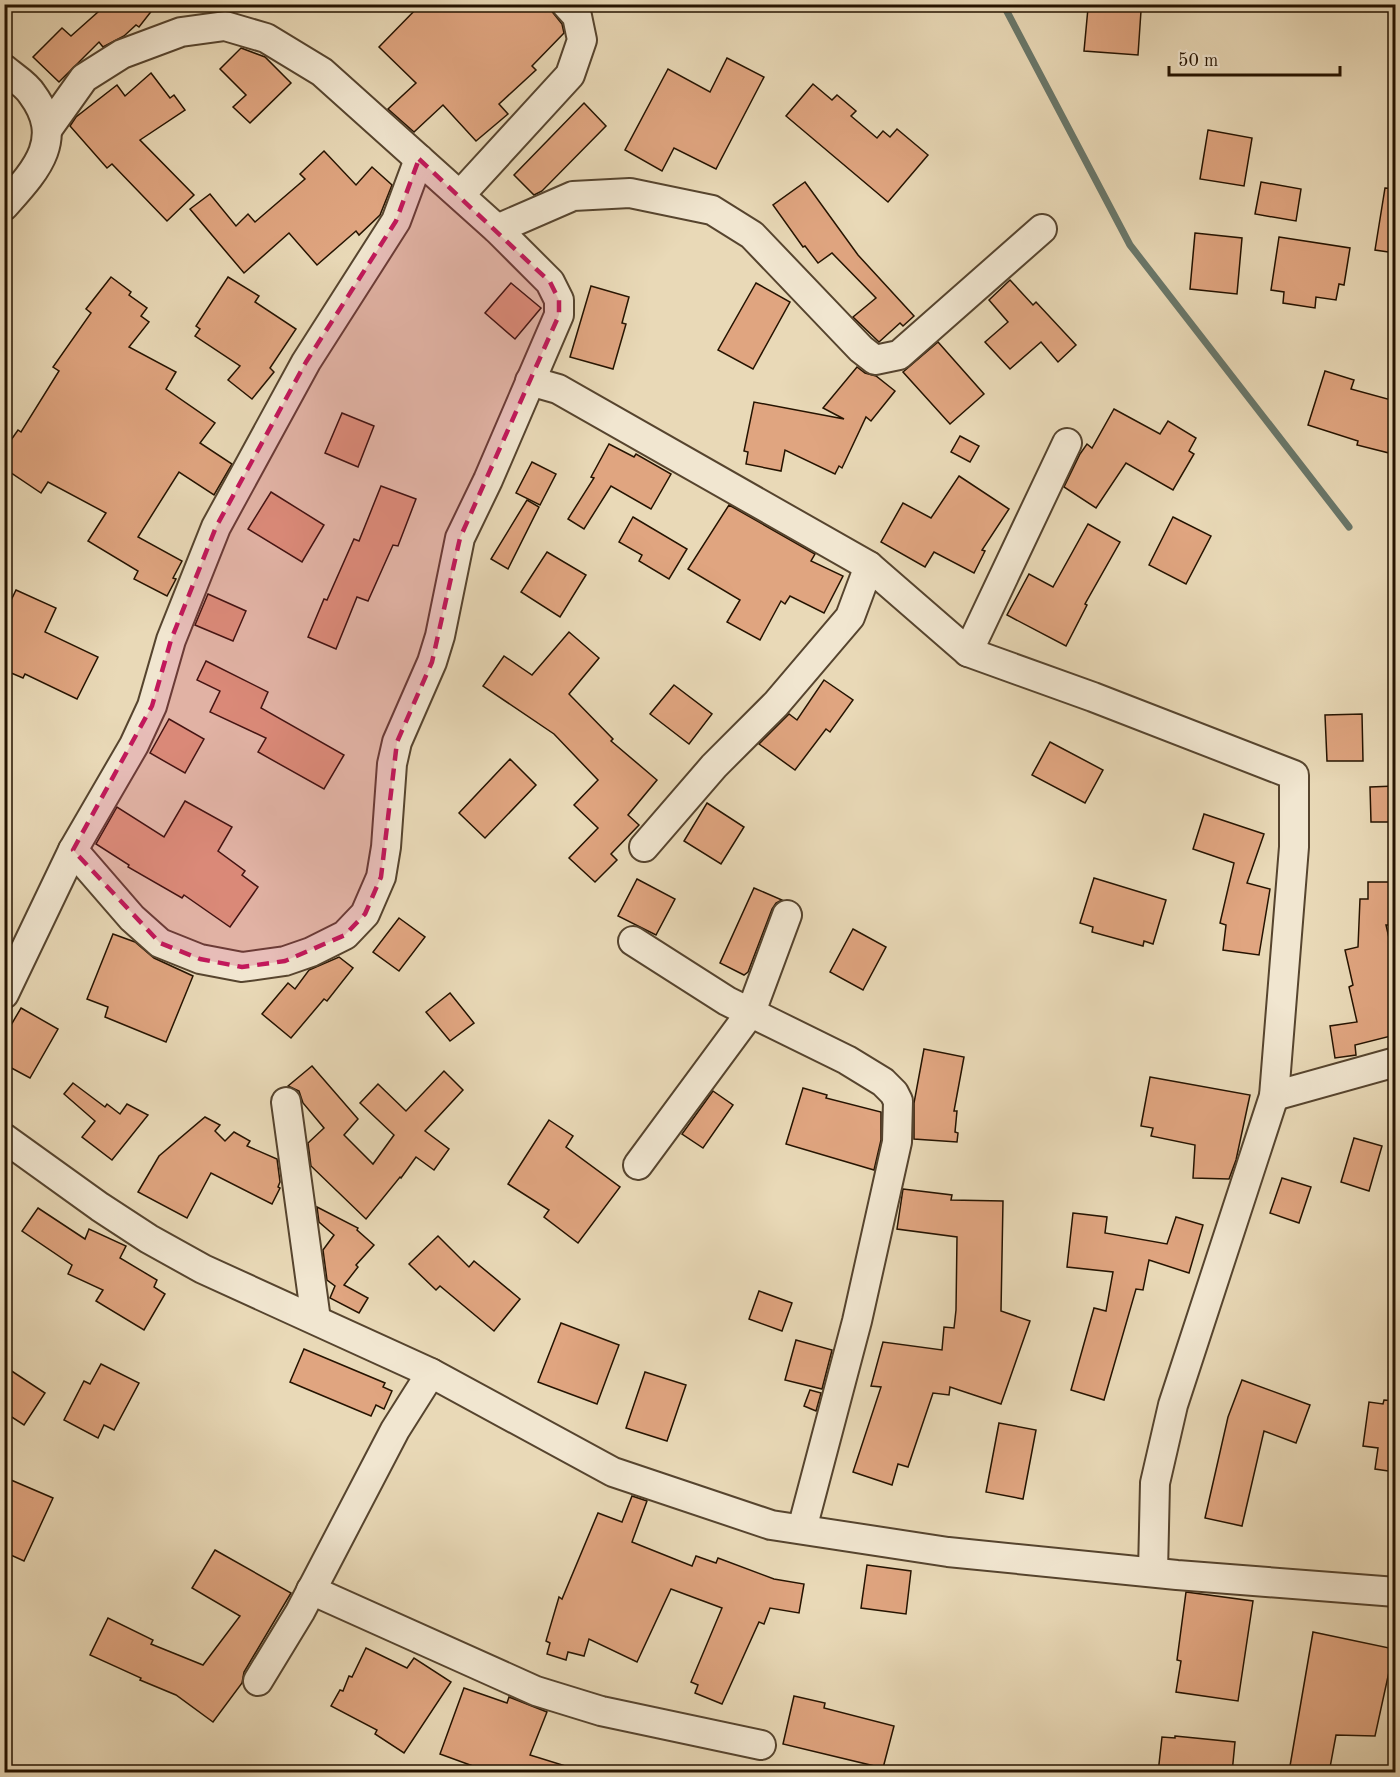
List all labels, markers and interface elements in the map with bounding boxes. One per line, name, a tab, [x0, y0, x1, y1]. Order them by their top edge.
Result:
scale bar	[1169, 39, 1340, 77]
text: 50 m	[1178, 52, 1218, 70]

